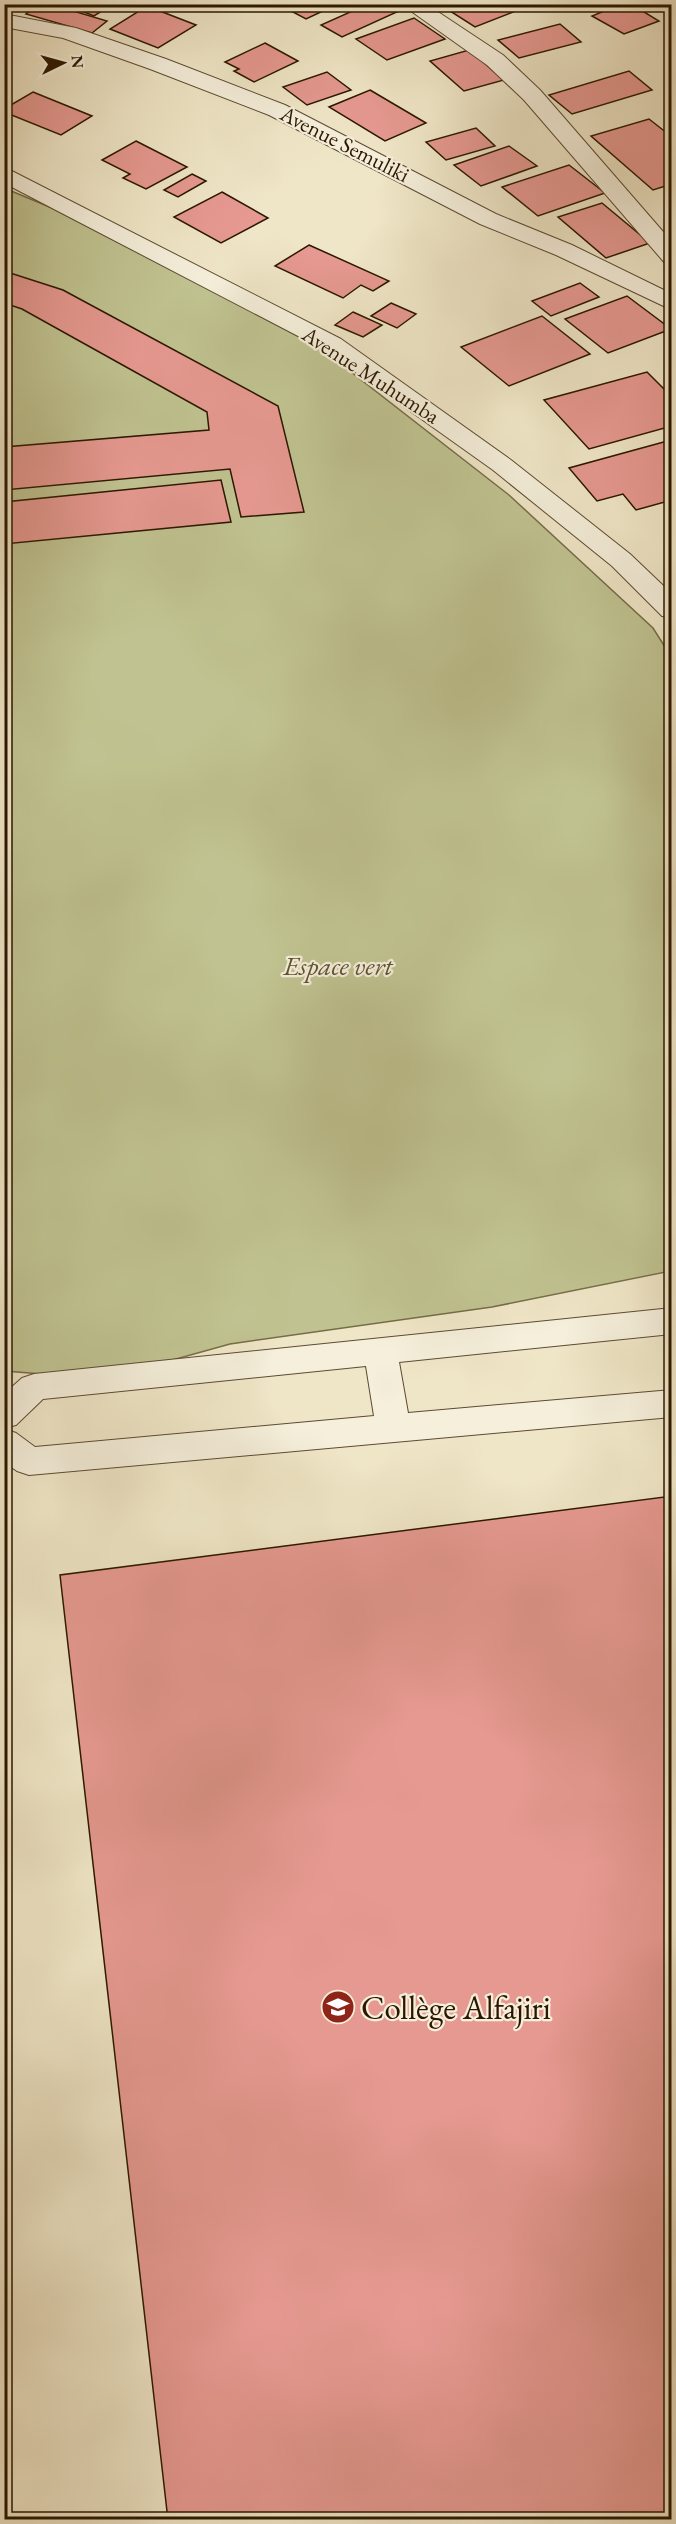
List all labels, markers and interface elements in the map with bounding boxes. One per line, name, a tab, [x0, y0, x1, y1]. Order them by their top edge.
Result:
north arrow	[33, 33, 93, 93]
text: N	[66, 54, 88, 69]
street label: Avenue Semuliki	[275, 99, 415, 189]
street label: Avenue Muhumba	[296, 319, 446, 430]
park label: Espace vert	[282, 948, 394, 983]
place label: Collège Alfajiri	[361, 1986, 551, 2029]
school or university icon: Collège Alfajiri	[320, 1989, 356, 2025]

